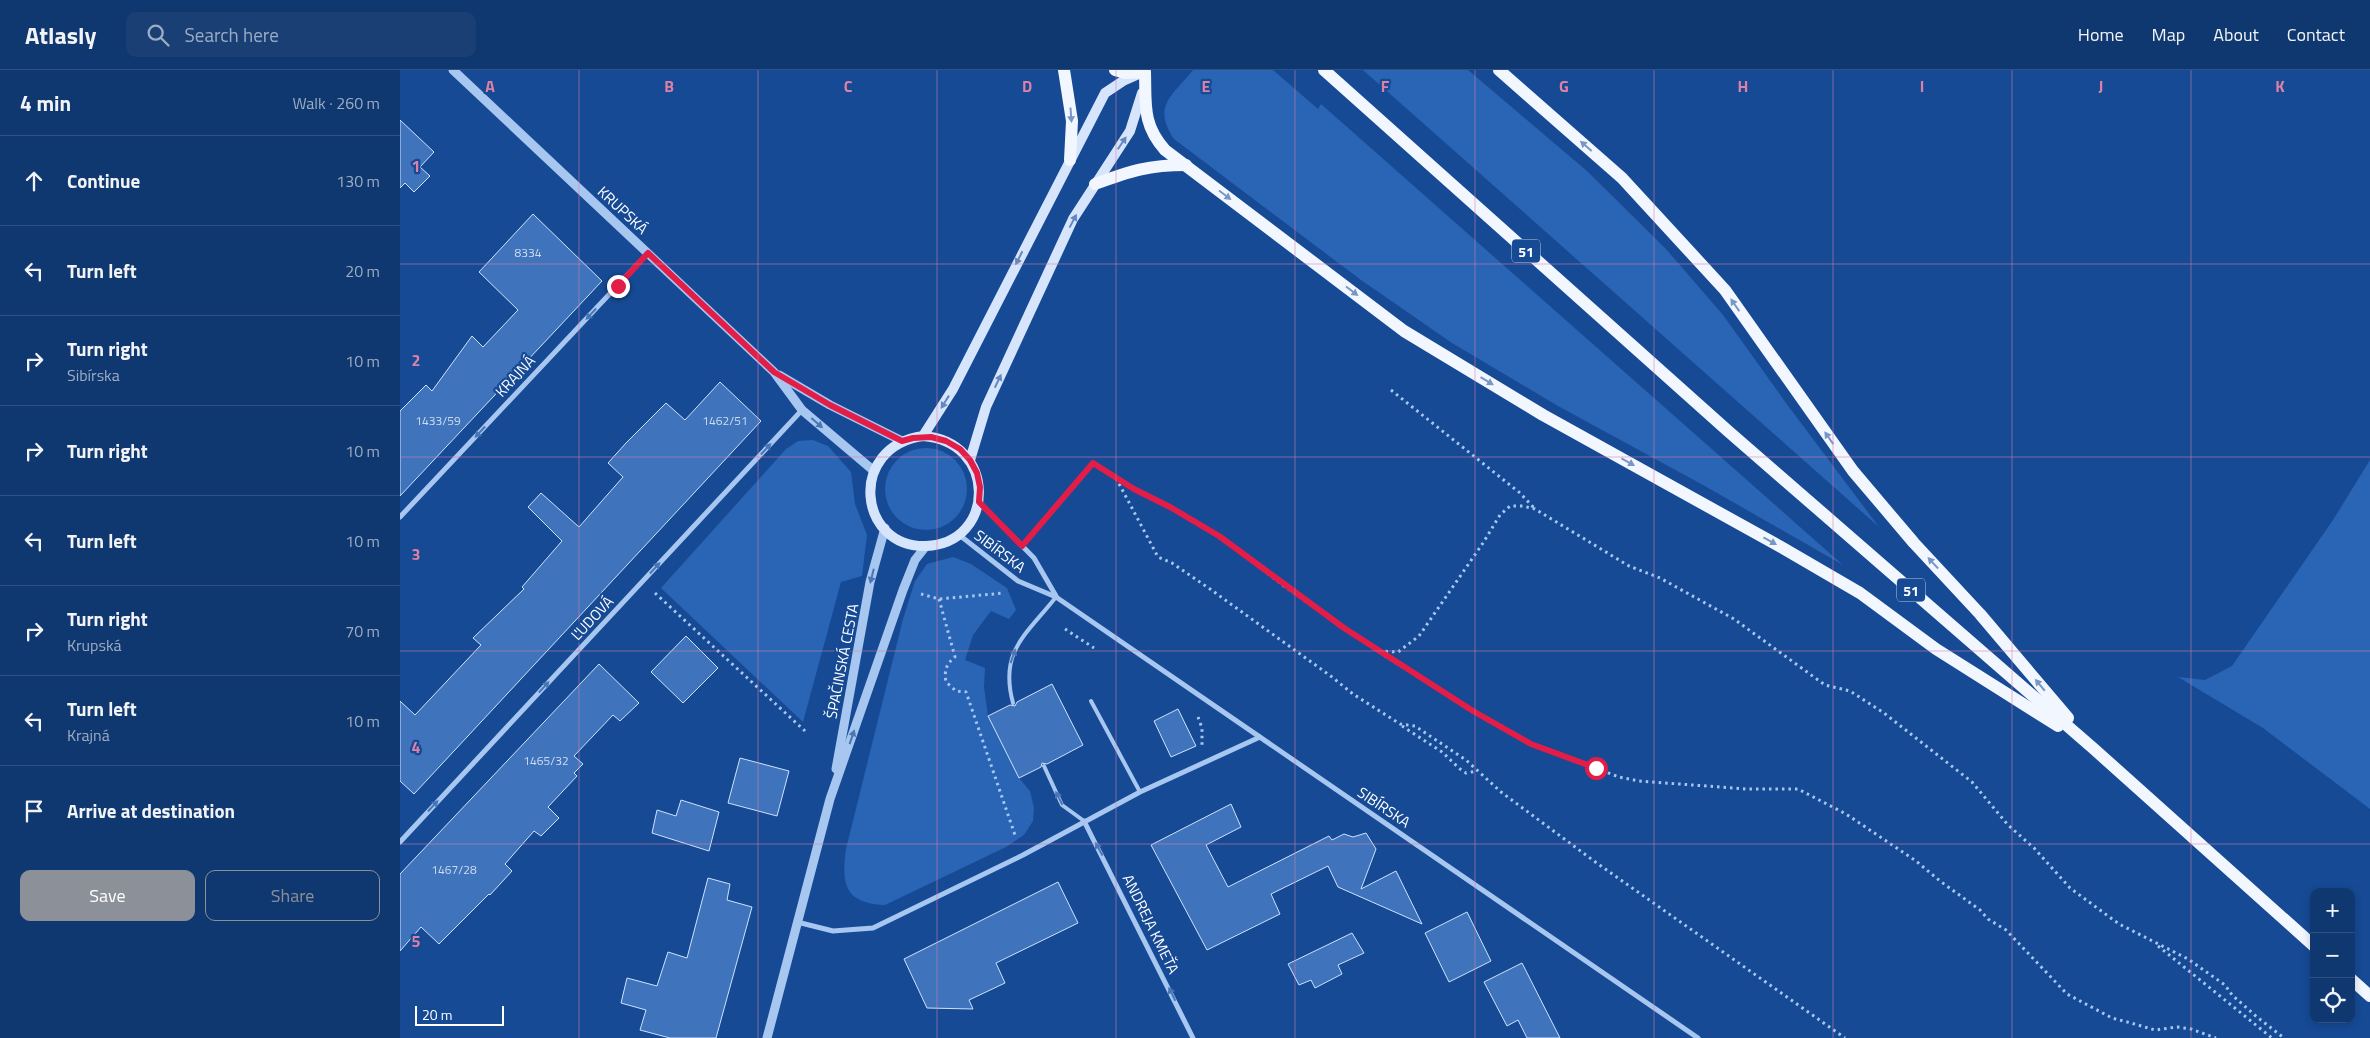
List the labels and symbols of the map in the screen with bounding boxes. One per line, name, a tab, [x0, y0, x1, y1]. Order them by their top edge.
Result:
text: A	[485, 74, 495, 98]
text: B	[664, 74, 674, 98]
text: C	[844, 74, 853, 98]
text: D	[1022, 74, 1032, 98]
text: E	[1202, 74, 1211, 98]
text: F	[1381, 74, 1390, 98]
text: G	[1559, 74, 1569, 98]
text: H	[1738, 74, 1748, 98]
text: I	[1920, 74, 1924, 98]
text: J	[2099, 74, 2103, 98]
text: K	[2275, 74, 2285, 98]
one-way arrow	[1068, 107, 1076, 123]
one-way arrow	[1117, 137, 1127, 150]
one-way arrow	[1579, 140, 1592, 151]
text: 1	[412, 154, 420, 178]
street label: KRUPSKÁ	[593, 180, 654, 240]
one-way arrow	[1218, 190, 1232, 200]
one-way arrow	[1068, 214, 1077, 228]
road number: 51	[1512, 240, 1540, 262]
house number: 8334	[515, 243, 542, 262]
one-way arrow	[1015, 251, 1023, 265]
route end	[607, 275, 630, 298]
one-way arrow	[1345, 286, 1358, 297]
one-way arrow	[1730, 298, 1740, 312]
one-way arrow	[585, 308, 597, 320]
text: 2	[412, 348, 420, 372]
street label: KRAJNÁ	[490, 350, 540, 402]
one-way arrow	[993, 374, 1002, 389]
one-way arrow	[1481, 377, 1494, 386]
one-way arrow	[940, 396, 949, 409]
house number: 1433/59	[415, 411, 461, 430]
house number: 1462/51	[702, 411, 748, 430]
one-way arrow	[810, 417, 823, 428]
one-way arrow	[474, 426, 486, 438]
one-way arrow	[1824, 431, 1834, 444]
one-way arrow	[760, 443, 771, 456]
one-way arrow	[1621, 458, 1635, 466]
street label: SIBÍRSKA	[969, 524, 1031, 578]
one-way arrow	[1764, 536, 1777, 545]
text: 3	[412, 542, 420, 566]
one-way arrow	[1927, 557, 1939, 569]
one-way arrow	[649, 563, 661, 575]
one-way arrow	[868, 568, 876, 583]
road number: 51	[1897, 578, 1925, 602]
street label: ĽUDOVÁ	[565, 591, 619, 645]
street label: ŠPAČINSKÁ CESTA	[820, 601, 864, 721]
one-way arrow	[1009, 648, 1017, 663]
one-way arrow	[2034, 679, 2045, 692]
one-way arrow	[538, 682, 550, 694]
one-way arrow	[849, 729, 856, 744]
text: 4	[412, 735, 421, 759]
house number: 1465/32	[523, 751, 569, 770]
route start	[1585, 757, 1608, 780]
street label: SIBÍRSKA	[1353, 781, 1415, 833]
one-way arrow	[1055, 790, 1063, 805]
one-way arrow	[427, 800, 439, 812]
one-way arrow	[1095, 842, 1103, 856]
house number: 1467/28	[431, 860, 477, 879]
street label: ANDREJA KMEŤA	[1117, 870, 1185, 978]
text: 5	[412, 929, 421, 953]
one-way arrow	[1168, 987, 1176, 1001]
scale bar	[415, 1003, 504, 1026]

